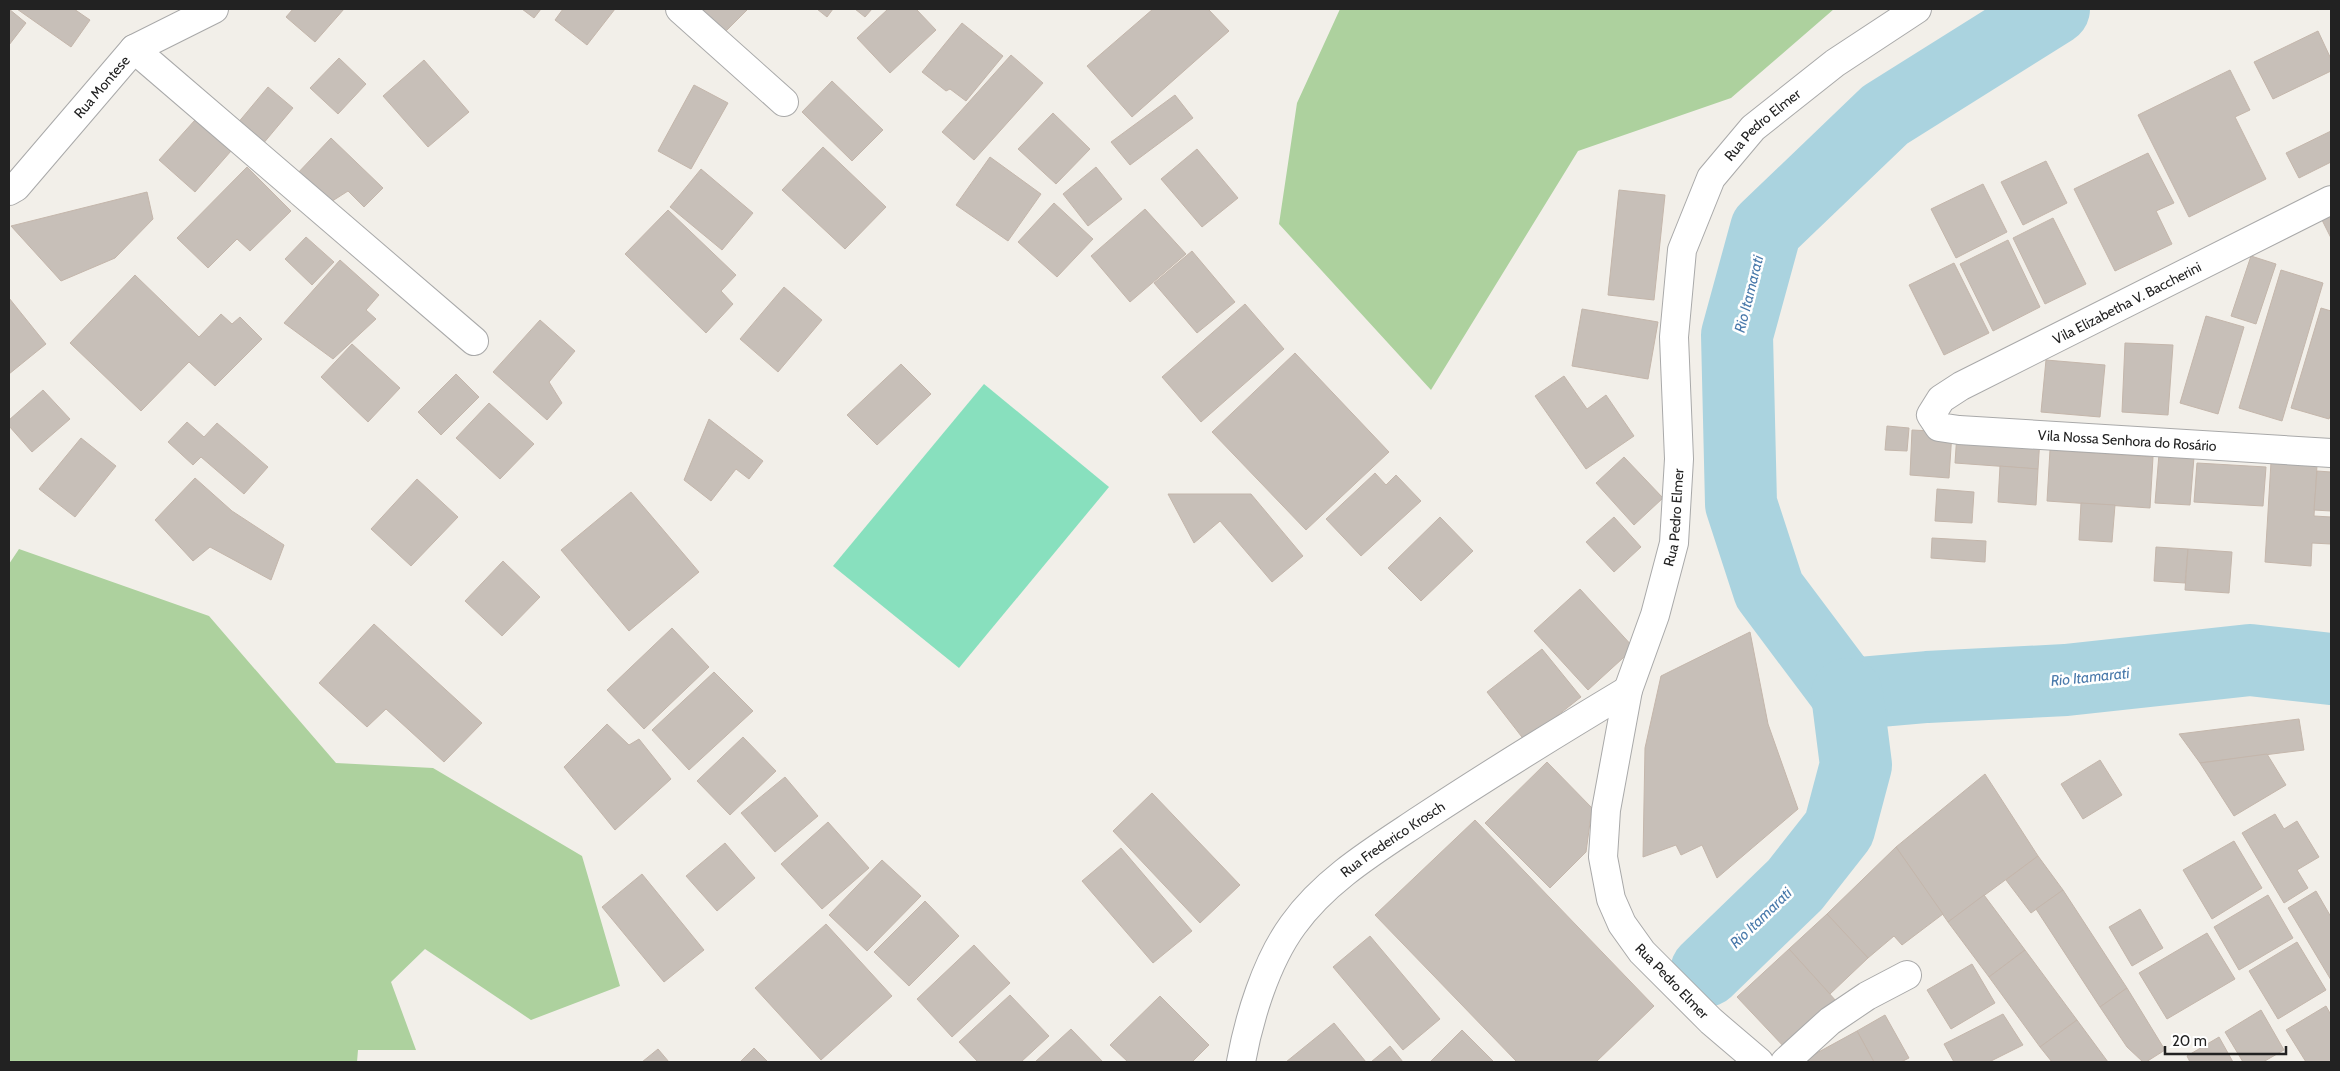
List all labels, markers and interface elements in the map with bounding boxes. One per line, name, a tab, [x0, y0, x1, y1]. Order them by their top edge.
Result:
street label: Rua Montese	[70, 52, 134, 122]
street label: Rua Pedro Elmer	[1720, 84, 1805, 165]
water label: Rio Itamarati	[1731, 253, 1767, 335]
street label: Vila Elizabetha V. Baccherini	[2050, 258, 2204, 348]
street label: Vila Nossa Senhora do Rosário	[2037, 426, 2217, 455]
street label: Rua Pedro Elmer	[1659, 467, 1687, 568]
water label: Rio Itamarati	[2050, 664, 2131, 690]
street label: Rua Frederico Krosch	[1337, 797, 1448, 881]
water label: Rio Itamarati	[1726, 884, 1796, 952]
street label: Rua Pedro Elmer	[1631, 939, 1713, 1023]
scale bar	[2165, 1024, 2286, 1056]
text: 20 m	[2172, 1032, 2207, 1050]

